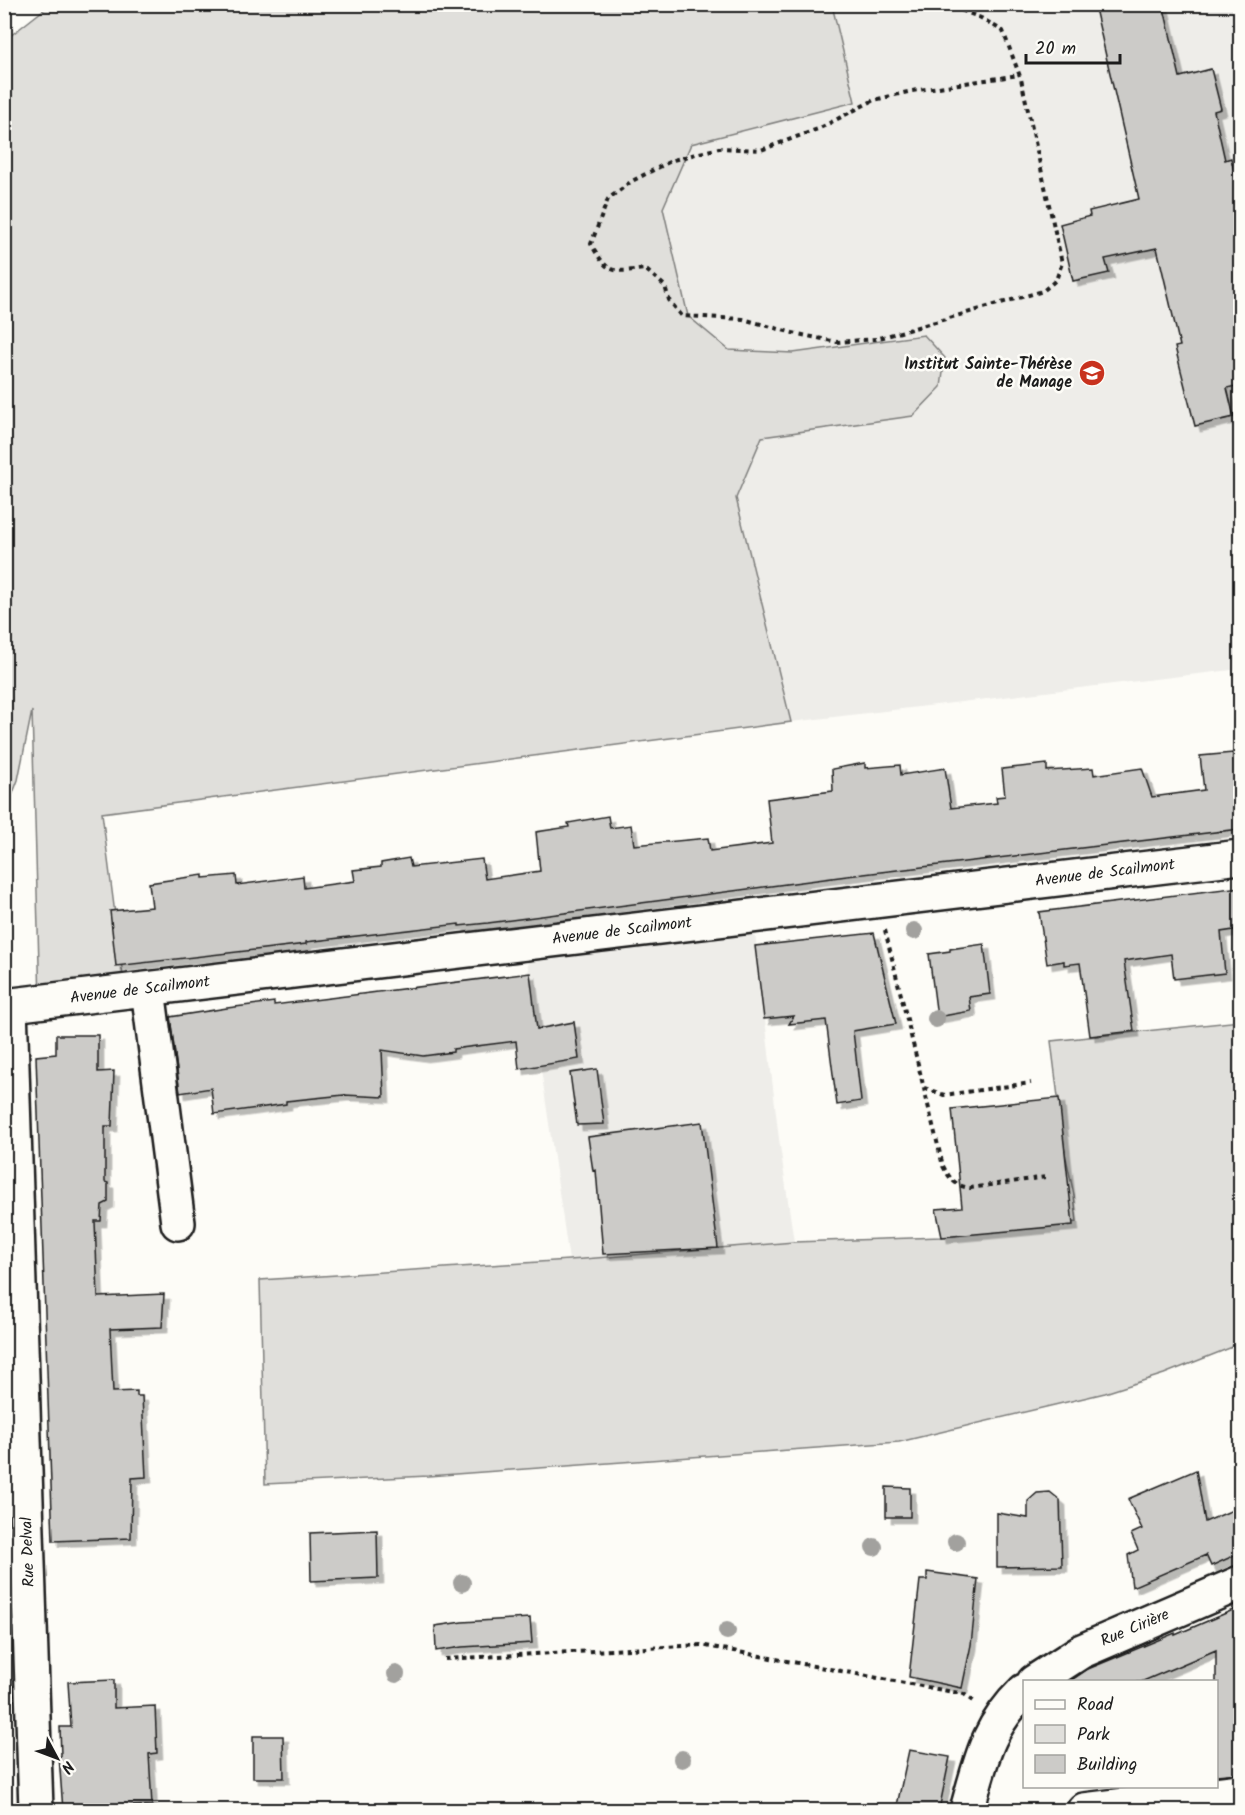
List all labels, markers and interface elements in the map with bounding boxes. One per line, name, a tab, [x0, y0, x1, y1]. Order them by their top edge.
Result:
scale bar	[1026, 27, 1120, 65]
text: 20 m	[1035, 35, 1076, 64]
place label: Institut Sainte-Thérèse de Manage	[904, 352, 1072, 395]
school or university icon: Institut Sainte-Thérèse de Manage	[1077, 358, 1107, 388]
street label: Avenue de Scailmont	[1034, 852, 1177, 894]
street label: Avenue de Scailmont	[551, 910, 694, 952]
street label: Avenue de Scailmont	[69, 969, 212, 1011]
street label: Rue Delval	[14, 1516, 42, 1588]
street label: Rue Cirière	[1097, 1602, 1173, 1654]
legend	[1023, 1680, 1218, 1788]
text: Road	[1077, 1691, 1114, 1720]
text: Park	[1077, 1721, 1110, 1750]
north arrow	[27, 1728, 87, 1788]
text: Building	[1077, 1751, 1137, 1780]
text: N	[54, 1755, 80, 1779]

